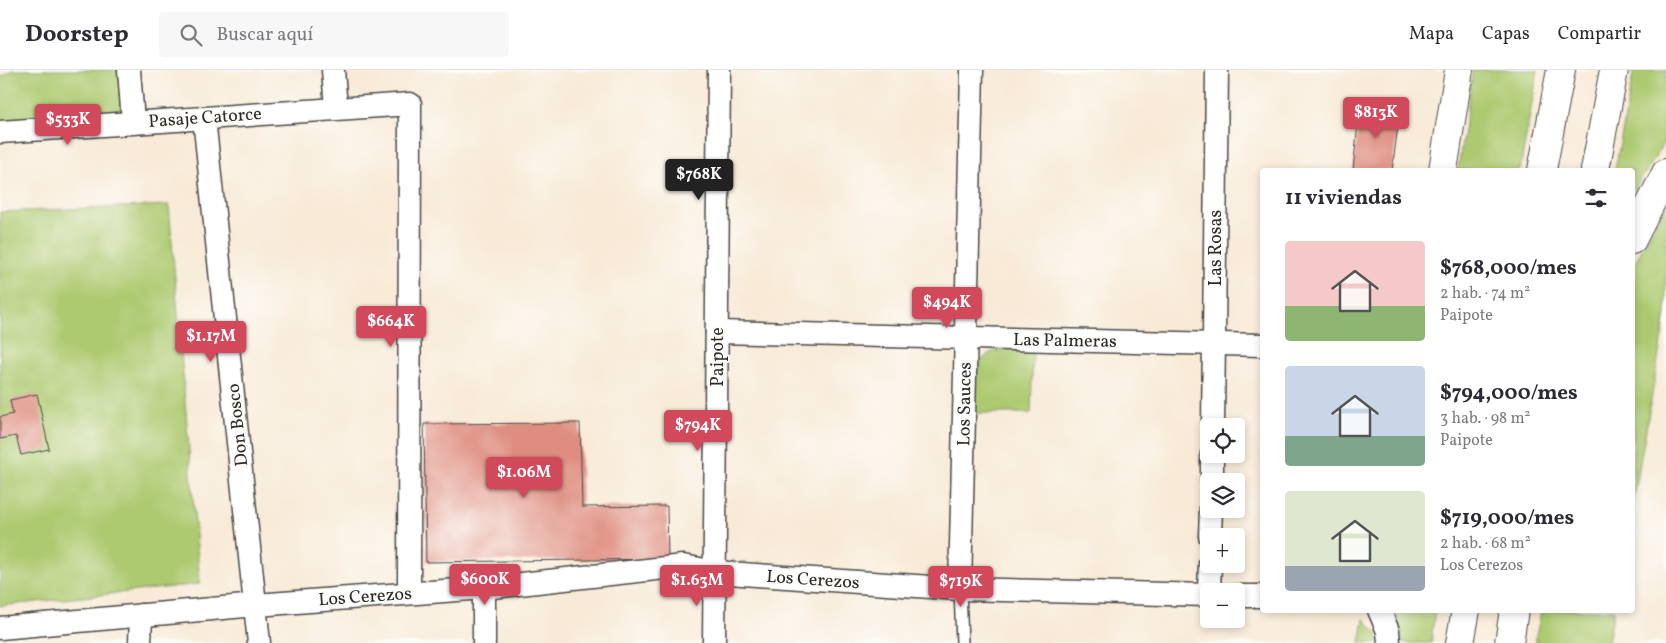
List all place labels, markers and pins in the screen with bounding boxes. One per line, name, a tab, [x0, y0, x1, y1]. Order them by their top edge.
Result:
pin: $813K	[1341, 97, 1411, 139]
pin: $533K	[33, 104, 103, 146]
pin: $768K	[664, 158, 734, 201]
pin: $494K	[912, 286, 982, 329]
pin: $664K	[356, 306, 426, 348]
pin: $1.17M	[170, 320, 252, 363]
pin: $794K	[663, 410, 733, 452]
pin: $1.06M	[483, 456, 565, 499]
pin: $600K	[450, 564, 520, 606]
pin: $1.63M	[656, 564, 738, 607]
pin: $719K	[926, 566, 996, 608]

